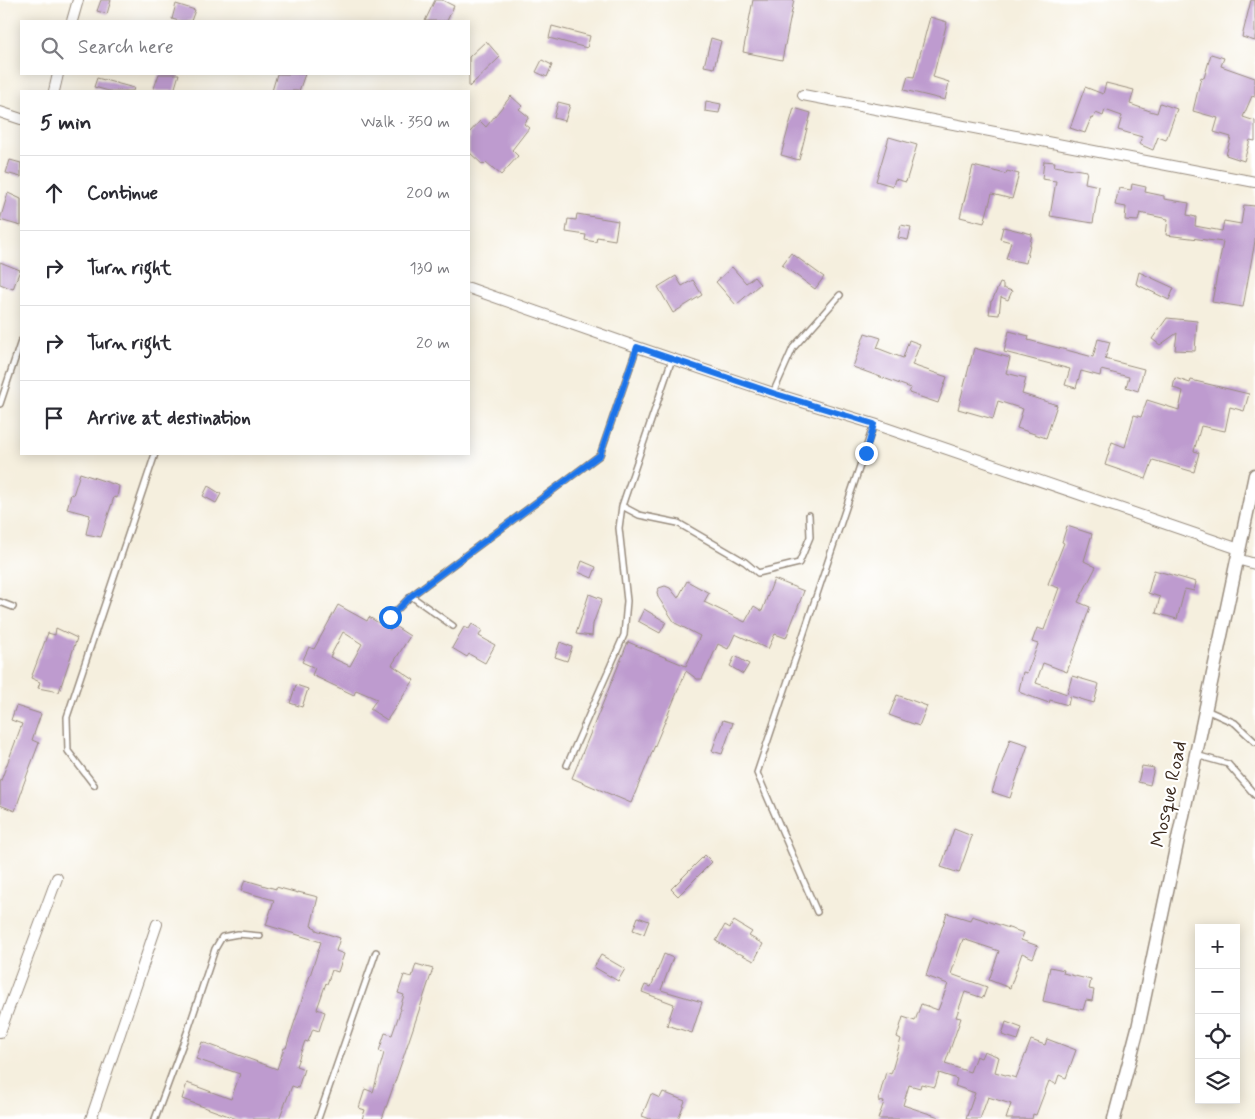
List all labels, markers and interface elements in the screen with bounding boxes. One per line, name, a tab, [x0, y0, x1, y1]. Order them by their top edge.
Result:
search box	[20, 20, 470, 75]
icon: search	[38, 34, 66, 62]
text: Search here	[78, 35, 174, 60]
text: 5 min	[40, 109, 92, 137]
text: Walk · 350 m	[361, 112, 450, 133]
icon: ahead	[40, 179, 68, 207]
text: Continue	[87, 181, 158, 206]
text: 200 m	[406, 183, 450, 204]
icon: right	[40, 254, 68, 282]
text: Turn right	[87, 256, 171, 281]
text: 130 m	[409, 258, 450, 279]
icon: right	[40, 329, 68, 357]
text: Turn right	[87, 331, 171, 356]
text: 20 m	[416, 333, 450, 354]
icon: arrive	[40, 404, 68, 432]
text: Arrive at destination	[87, 406, 251, 431]
route end	[855, 442, 878, 465]
route start	[379, 606, 402, 629]
street label: Mosque Road	[1145, 739, 1194, 850]
map controls	[1195, 924, 1240, 1104]
button: +	[1195, 924, 1240, 969]
button: −	[1195, 969, 1240, 1014]
button: locate	[1195, 1014, 1240, 1059]
button: layers	[1195, 1059, 1240, 1104]

